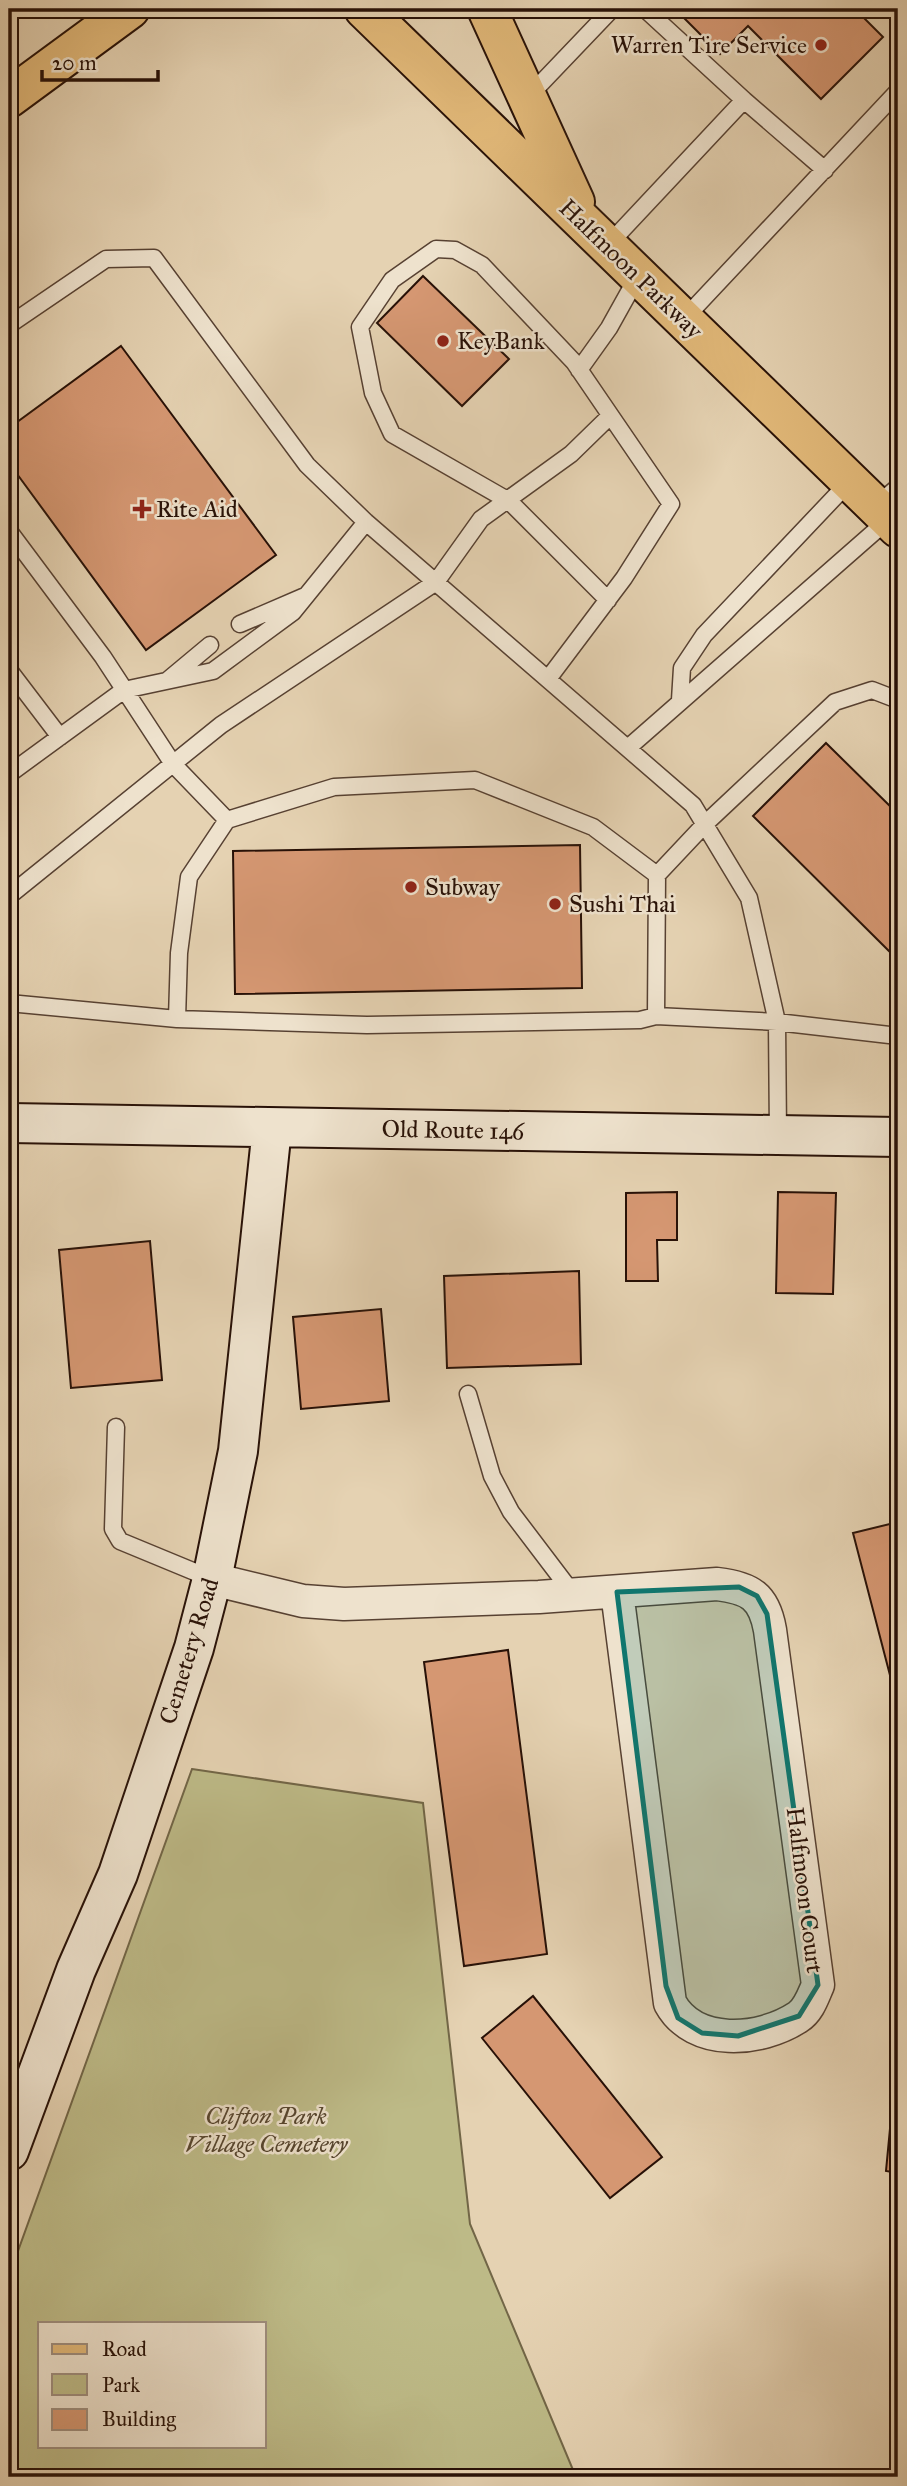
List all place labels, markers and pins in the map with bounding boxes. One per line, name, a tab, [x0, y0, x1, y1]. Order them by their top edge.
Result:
place label: Warren Tire Service	[611, 30, 807, 60]
marker: Warren Tire Service	[813, 37, 829, 53]
place label: KeyBank	[457, 326, 545, 356]
marker: KeyBank	[435, 333, 451, 349]
place label: Rite Aid	[156, 494, 238, 524]
marker: Rite Aid	[134, 501, 150, 517]
place label: Subway	[425, 872, 501, 902]
marker: Subway	[403, 879, 419, 895]
place label: Sushi Thai	[569, 889, 676, 919]
marker: Sushi Thai	[547, 896, 563, 912]

